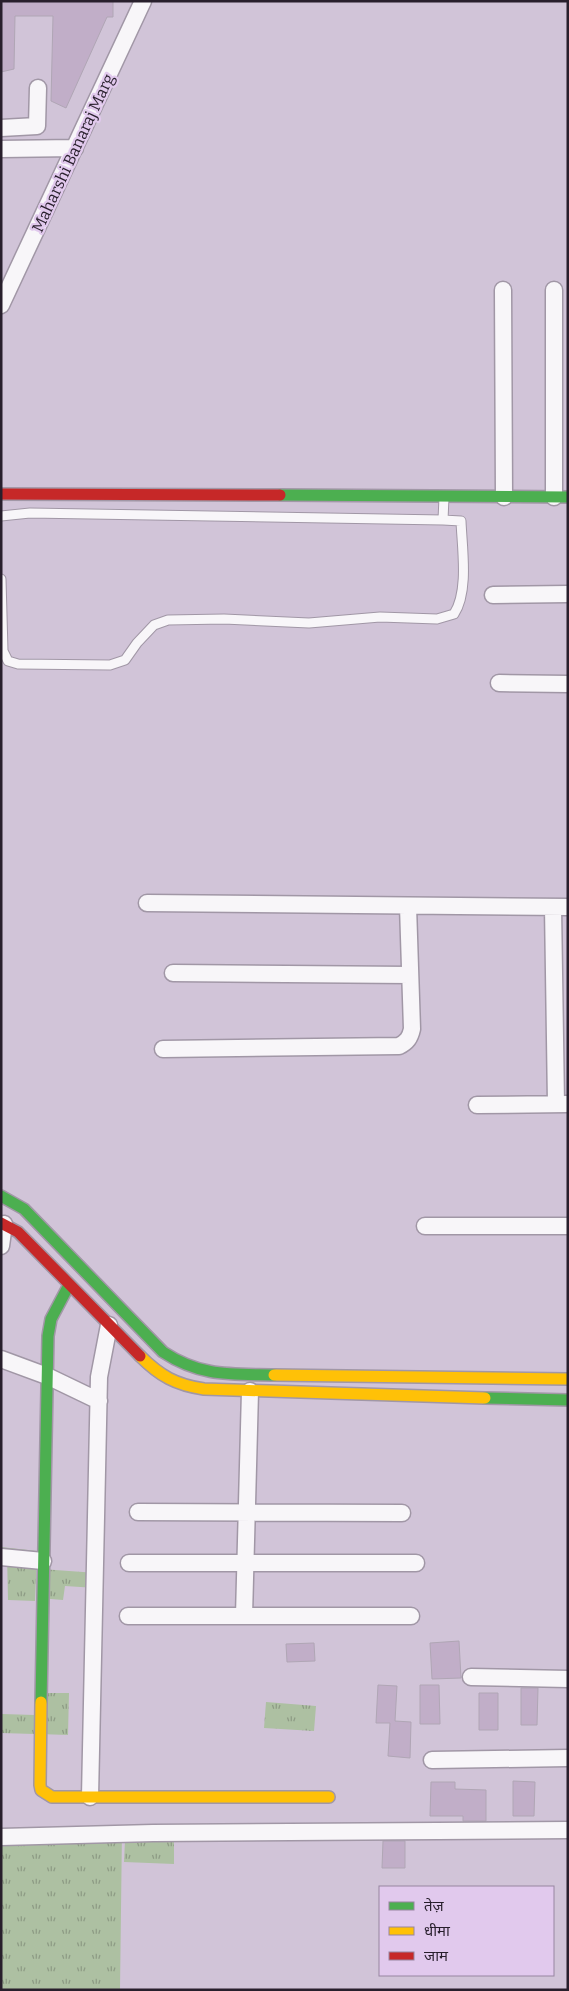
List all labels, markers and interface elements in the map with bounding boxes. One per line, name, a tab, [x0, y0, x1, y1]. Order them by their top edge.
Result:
street label: Maharshi Banaraj Marg	[28, 71, 118, 235]
legend	[379, 1886, 554, 1976]
text: तेज़	[424, 1897, 445, 1915]
text: धीमा	[424, 1922, 451, 1940]
text: जाम	[424, 1947, 449, 1965]

